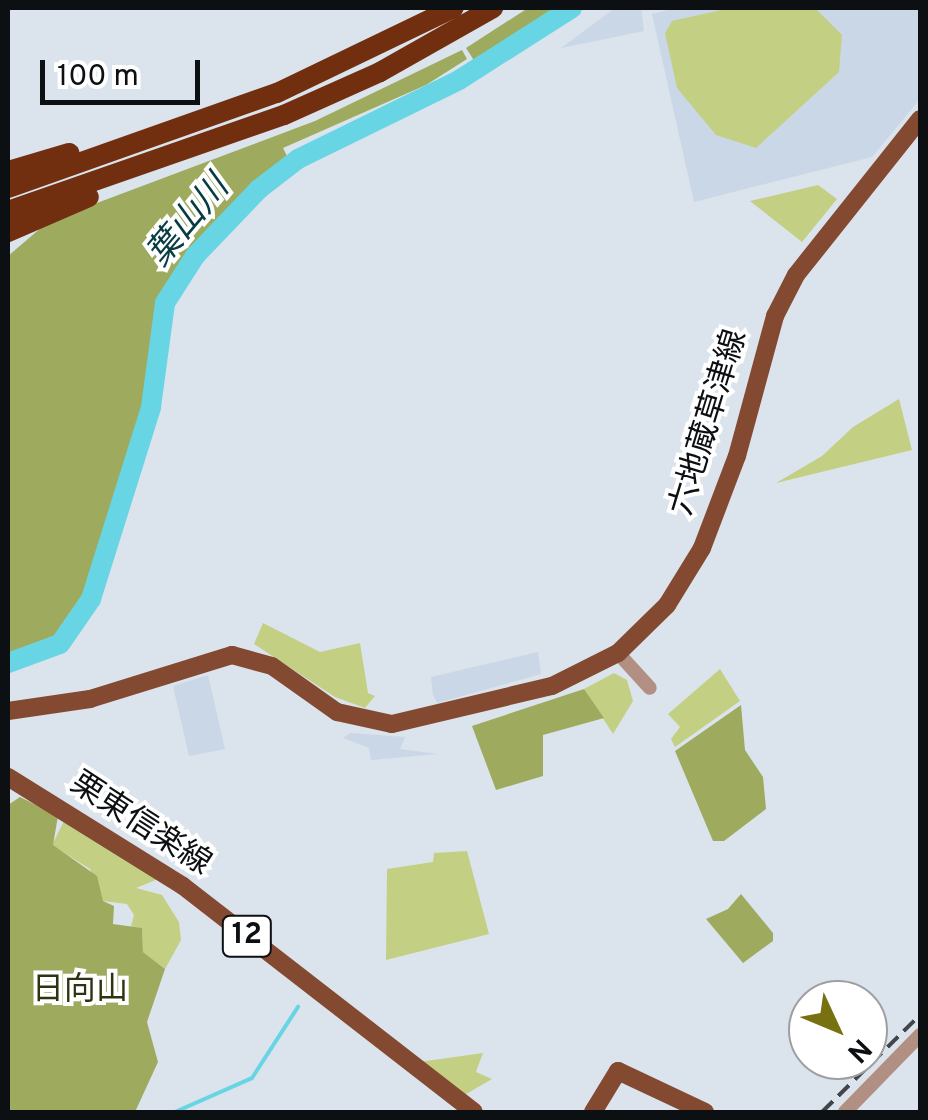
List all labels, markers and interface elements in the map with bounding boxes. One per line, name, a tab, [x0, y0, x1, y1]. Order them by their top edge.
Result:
scale bar	[45, 40, 205, 102]
text: 100 m	[57, 59, 139, 96]
water label: 葉山川	[139, 168, 239, 276]
street label: 六地蔵草津線	[664, 326, 756, 520]
street label: 栗東信楽線	[62, 765, 218, 885]
road number: 12	[220, 911, 274, 961]
park label: 日向山	[32, 972, 128, 1010]
north arrow	[788, 980, 888, 1080]
text: N	[838, 1030, 878, 1069]

